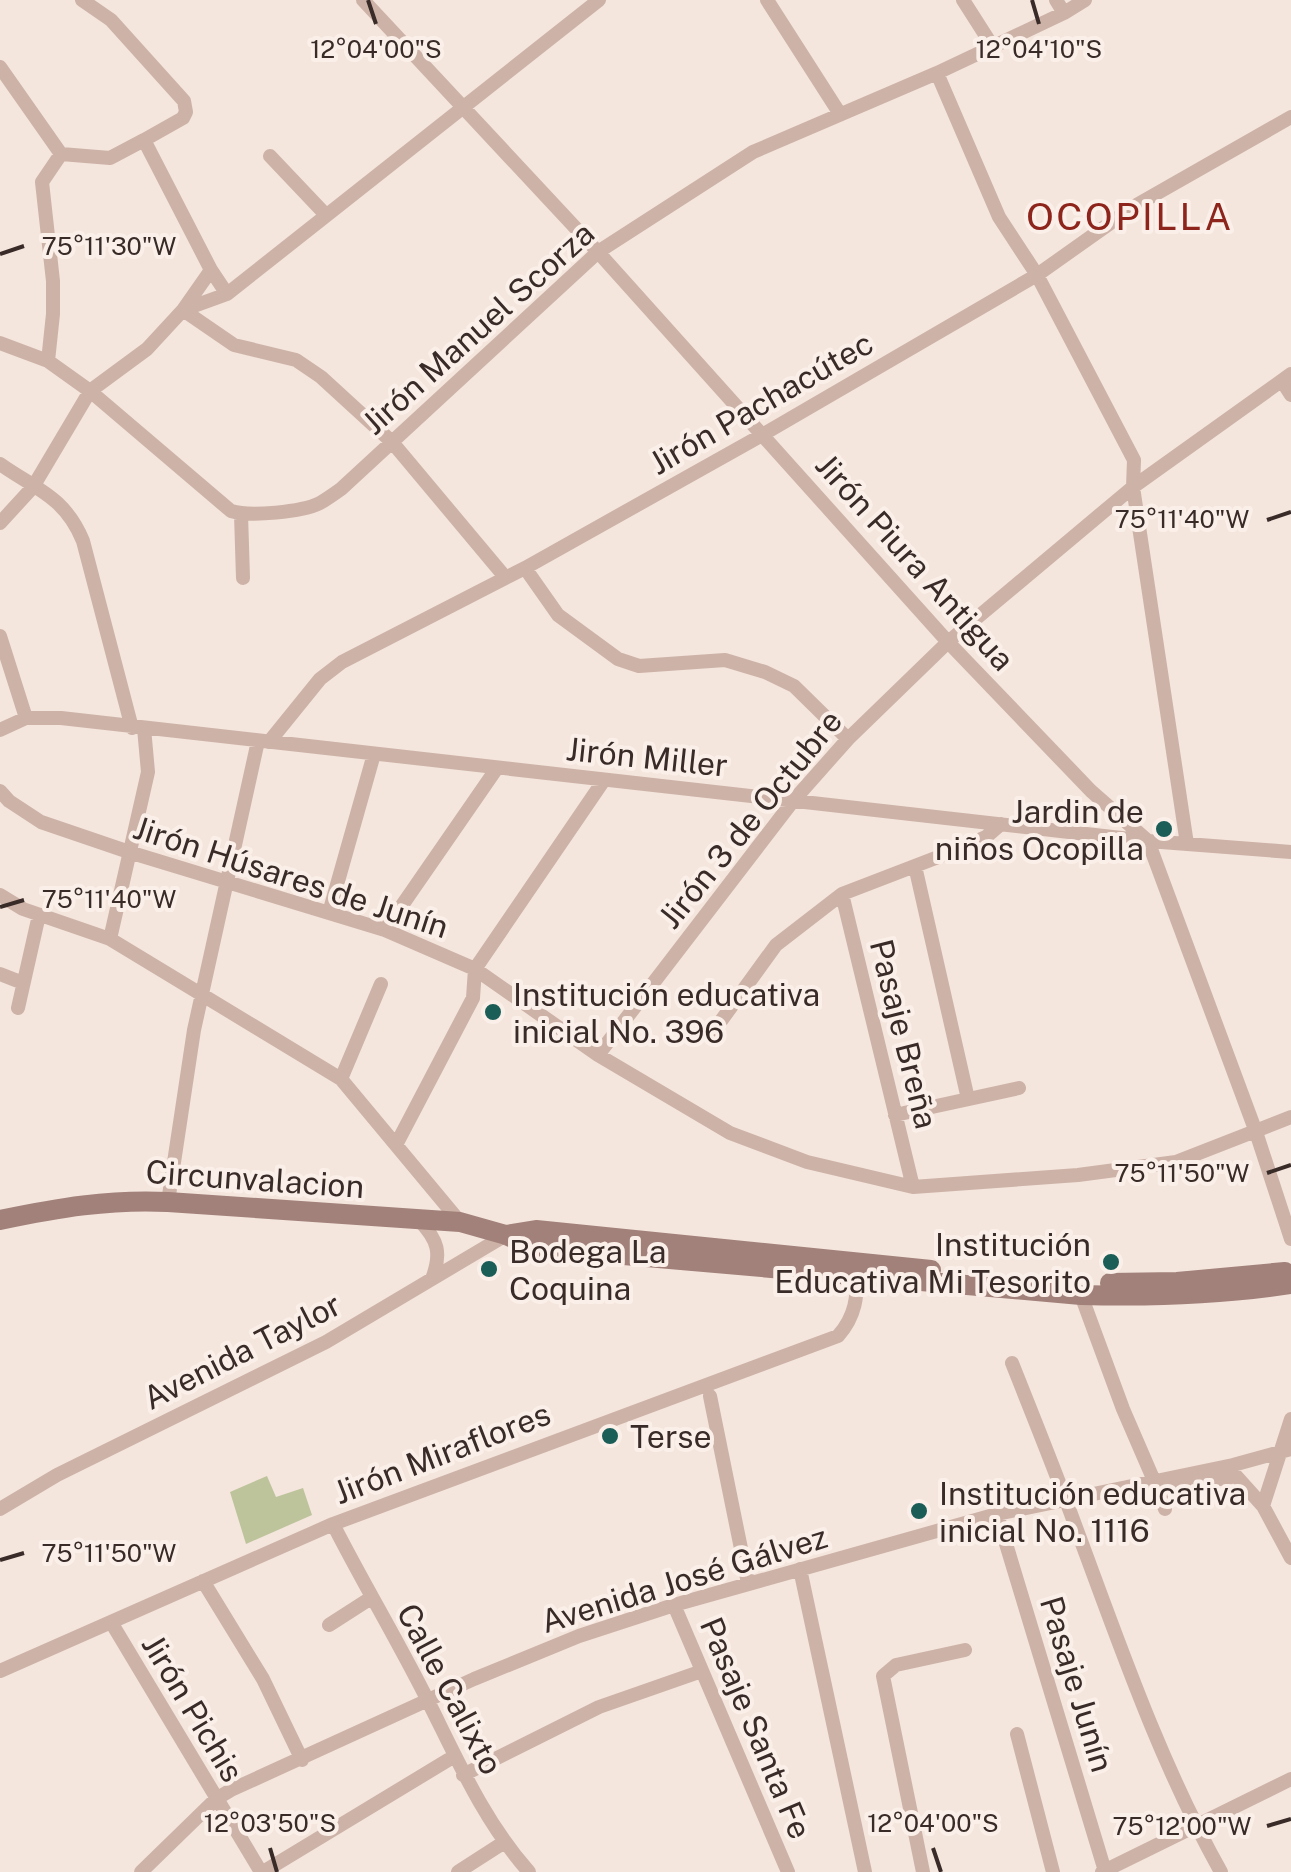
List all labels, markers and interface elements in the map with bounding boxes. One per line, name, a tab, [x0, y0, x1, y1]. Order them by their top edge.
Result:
text: 12°04'00"S	[310, 34, 442, 64]
text: 12°04'10"S	[976, 34, 1102, 64]
district label: OCOPILLA	[1026, 194, 1234, 239]
street label: Jirón Manuel Scorza	[355, 214, 601, 442]
text: 75°11'30"W	[42, 231, 176, 261]
street label: Jirón Pachacútec	[643, 324, 879, 482]
street label: Jirón Piura Antigua	[808, 446, 1022, 678]
text: 75°11'40"W	[1115, 504, 1249, 534]
street label: Jirón 3 de Octubre	[651, 702, 849, 936]
street label: Jirón Miller	[564, 730, 730, 784]
place label: Jardin de niños Ocopilla	[935, 793, 1144, 867]
street label: Jirón Húsares de Junín	[129, 809, 453, 945]
marker: Jardin de niños Ocopilla	[1153, 818, 1175, 840]
text: 75°11'40"W	[42, 884, 176, 914]
street label: Pasaje Breña	[863, 936, 945, 1132]
place label: Institución educativa inicial No. 396	[513, 976, 820, 1050]
marker: Institución educativa inicial No. 396	[482, 1001, 504, 1023]
street label: Circunvalacion	[145, 1153, 365, 1205]
text: 75°11'50"W	[1115, 1158, 1250, 1188]
place label: Institución Educativa Mi Tesorito	[774, 1226, 1091, 1300]
place label: Bodega La Coquina	[509, 1233, 666, 1307]
marker: Institución Educativa Mi Tesorito	[1100, 1251, 1122, 1273]
marker: Bodega La Coquina	[478, 1258, 500, 1280]
street label: Avenida Taylor	[137, 1285, 347, 1417]
street label: Jirón Miraflores	[329, 1395, 555, 1511]
place label: Terse	[630, 1418, 712, 1455]
marker: Terse	[599, 1425, 621, 1447]
place label: Institución educativa inicial No. 1116	[939, 1475, 1246, 1549]
marker: Institución educativa inicial No. 1116	[908, 1500, 930, 1522]
street label: Avenida José Gálvez	[537, 1518, 831, 1640]
text: 75°11'50"W	[42, 1538, 177, 1568]
street label: Pasaje Junín	[1033, 1592, 1121, 1776]
street label: Calle Calixto	[390, 1597, 510, 1781]
street label: Pasaje Santa Fe	[693, 1612, 819, 1844]
street label: Jirón Pichis	[135, 1628, 251, 1788]
text: 12°03'50"S	[204, 1808, 336, 1838]
text: 12°04'00"S	[867, 1808, 999, 1838]
text: 75°12'00"W	[1113, 1811, 1252, 1841]

